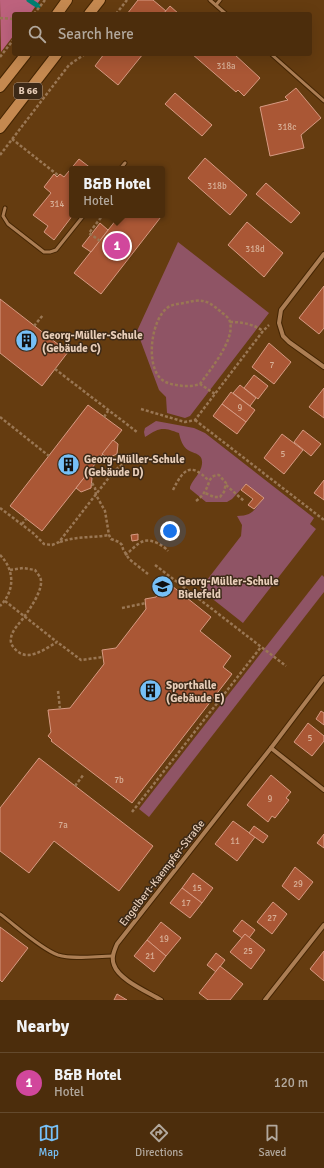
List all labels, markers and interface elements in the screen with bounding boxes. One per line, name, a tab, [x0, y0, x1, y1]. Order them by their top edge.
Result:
search box	[12, 12, 312, 56]
icon: search	[26, 23, 48, 45]
text: Search here	[58, 25, 134, 43]
house number: 318a	[216, 61, 236, 72]
road number: B 66	[14, 83, 42, 99]
house number: 318c	[278, 122, 296, 133]
popup	[69, 166, 165, 218]
text: B&B Hotel	[83, 175, 151, 193]
house number: 318b	[207, 181, 227, 192]
text: Hotel	[83, 193, 114, 209]
house number: 314	[50, 199, 64, 210]
pin: 1	[104, 231, 130, 261]
house number: 318d	[245, 244, 265, 255]
building icon: Georg-Müller-Schule (Gebäude C)	[13, 328, 39, 354]
place label: Georg-Müller-Schule (Gebäude C)	[42, 329, 143, 355]
house number: 7	[270, 360, 275, 371]
house number: 9	[238, 403, 243, 414]
house number: 5	[281, 449, 286, 460]
building icon: Georg-Müller-Schule (Gebäude D)	[55, 452, 81, 478]
place label: Georg-Müller-Schule (Gebäude D)	[84, 453, 185, 479]
your location	[160, 521, 180, 541]
school or university icon: Georg-Müller-Schule Bielefeld	[149, 574, 175, 600]
place label: Georg-Müller-Schule Bielefeld	[178, 575, 279, 601]
building icon: Sporthalle (Gebäude E)	[138, 678, 164, 704]
place label: Sporthalle (Gebäude E)	[166, 679, 225, 705]
house number: 5	[308, 733, 313, 744]
house number: 7b	[114, 775, 124, 786]
house number: 9	[268, 794, 273, 805]
street label: Engelbert-Kaempfer-Straße	[117, 817, 207, 929]
house number: 7a	[58, 820, 68, 831]
house number: 11	[230, 836, 240, 847]
house number: 29	[293, 879, 303, 890]
house number: 15	[192, 883, 202, 894]
house number: 17	[181, 898, 191, 909]
house number: 27	[267, 913, 277, 924]
house number: 19	[159, 934, 169, 945]
house number: 25	[243, 946, 253, 957]
house number: 21	[145, 951, 155, 962]
text: Nearby	[16, 1016, 69, 1037]
text: B&B Hotel	[54, 1066, 121, 1084]
text: 1	[25, 1075, 33, 1091]
text: 120 m	[274, 1075, 308, 1091]
text: Hotel	[54, 1084, 84, 1100]
tab: Map	[38, 1122, 60, 1159]
tab: Directions	[135, 1122, 183, 1159]
tab: Saved	[259, 1122, 286, 1159]

